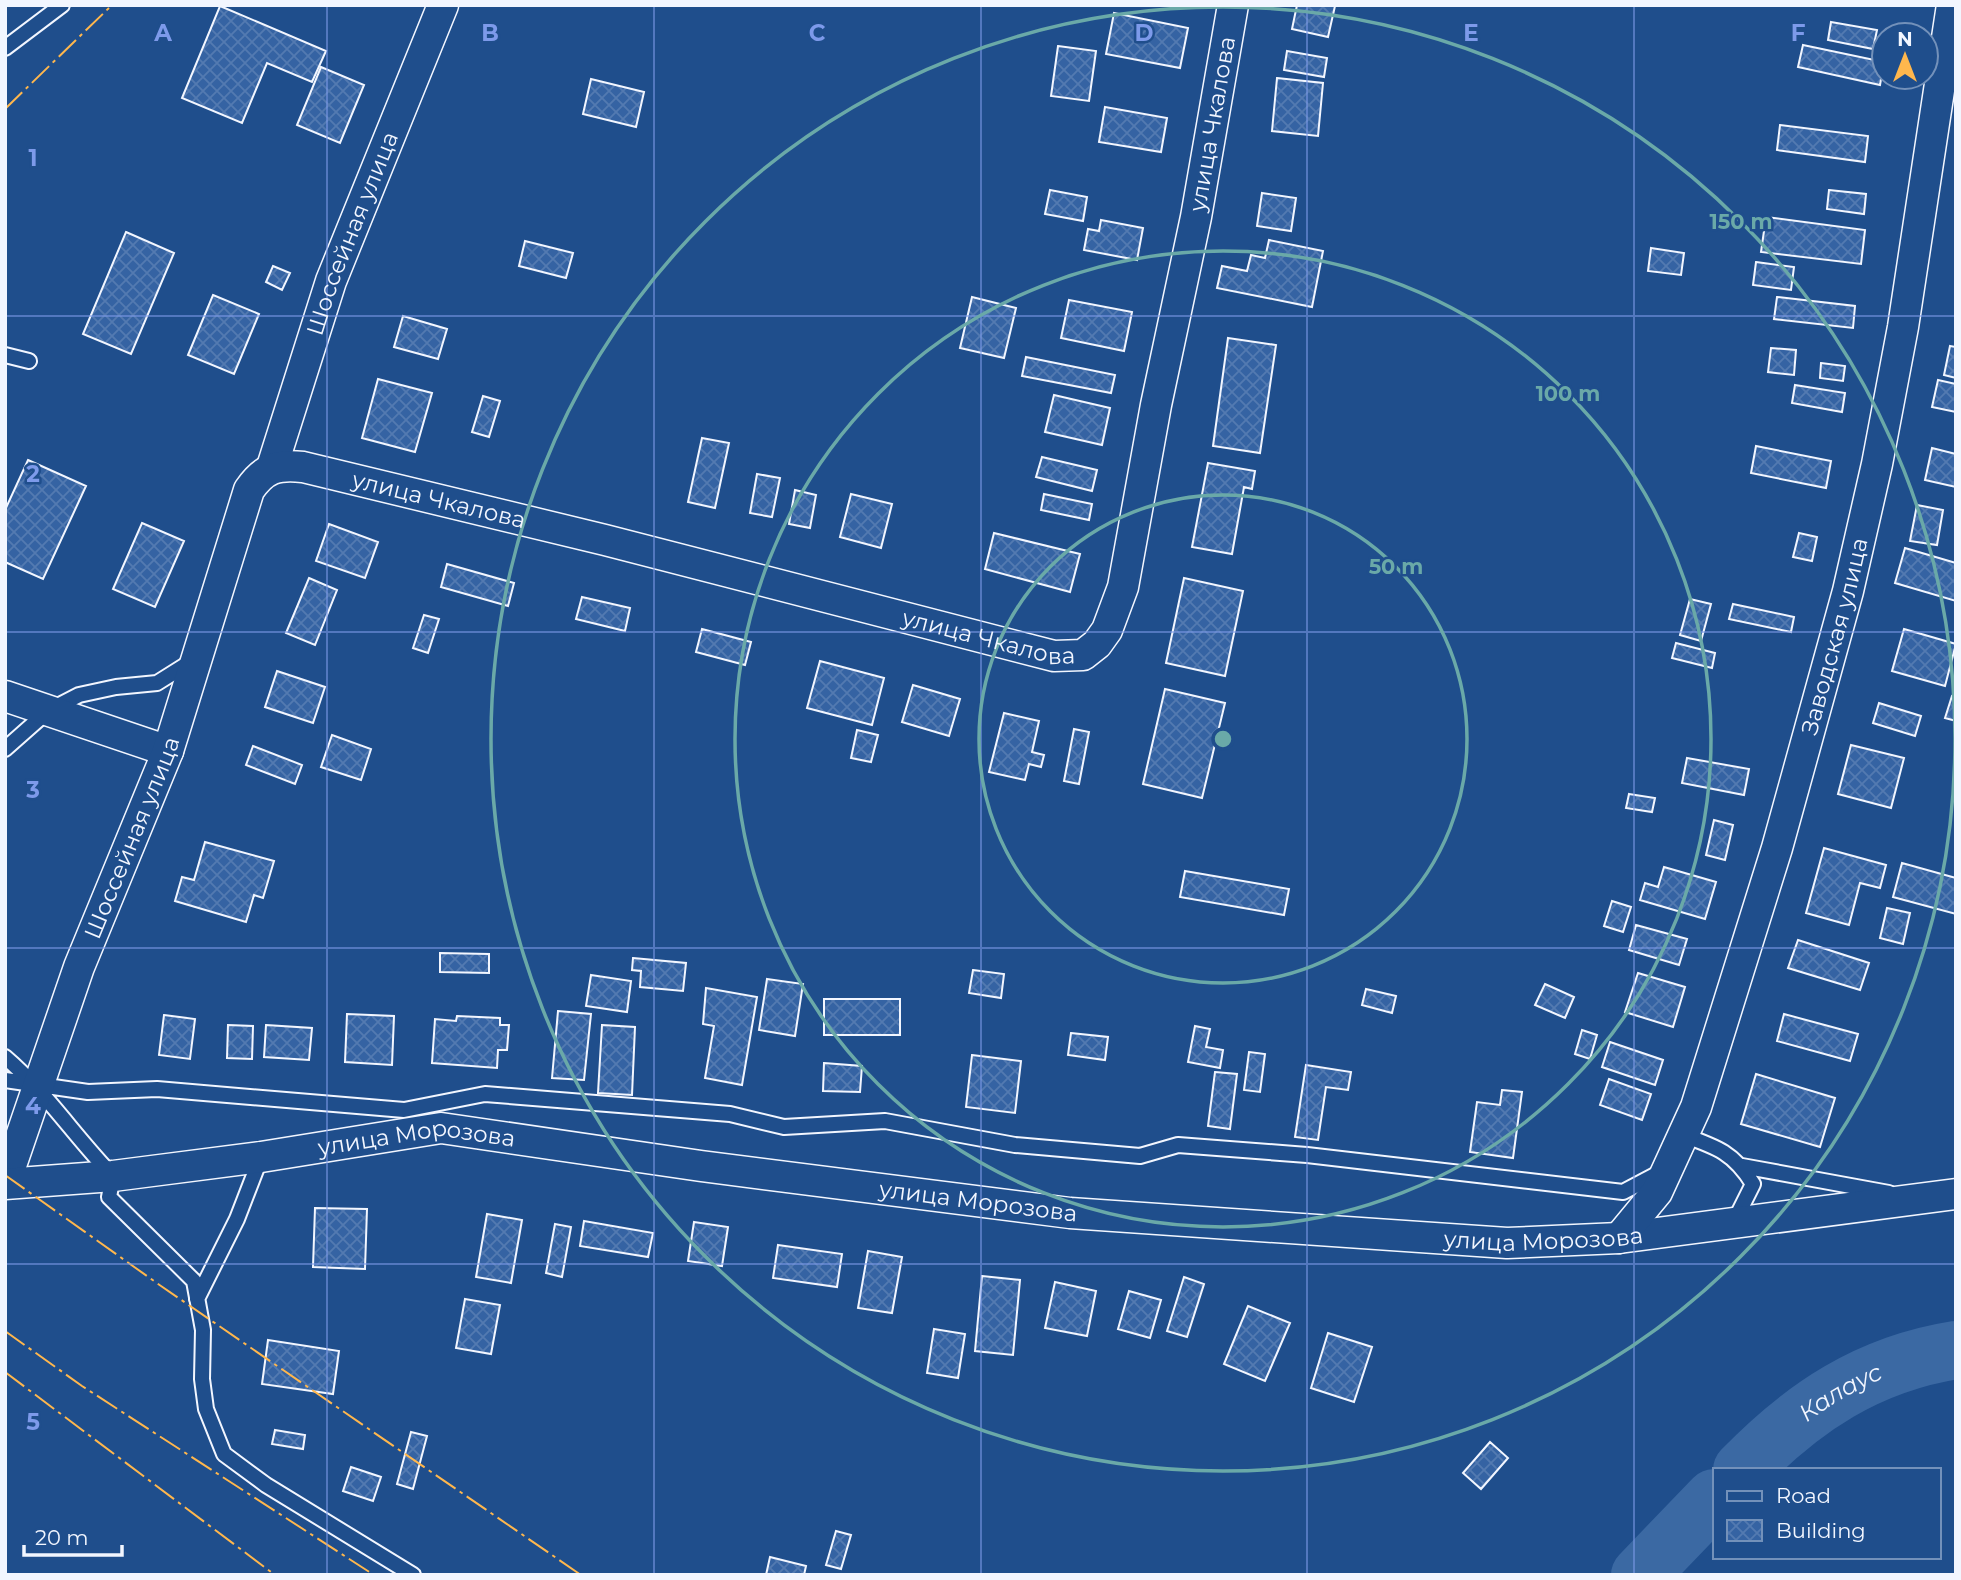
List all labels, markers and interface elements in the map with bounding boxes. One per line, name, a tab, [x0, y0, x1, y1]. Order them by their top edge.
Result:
text: A	[153, 19, 172, 47]
text: B	[481, 19, 499, 47]
text: C	[809, 19, 826, 47]
text: D	[1135, 19, 1154, 47]
text: E	[1463, 19, 1479, 47]
text: F	[1791, 19, 1806, 47]
north arrow	[1870, 21, 1940, 91]
text: N	[1897, 28, 1913, 51]
street label: улица Чкалова	[1183, 34, 1241, 215]
street label: Шоссейная улица	[301, 128, 404, 339]
text: 1	[28, 144, 38, 172]
text: 150 m	[1710, 209, 1772, 234]
text: 100 m	[1536, 381, 1600, 406]
text: 2	[26, 460, 40, 488]
street label: улица Чкалова	[348, 465, 528, 534]
street label: Заводская улица	[1795, 535, 1874, 738]
text: 50 m	[1369, 554, 1423, 579]
street label: улица Чкалова	[898, 603, 1076, 670]
centre of rings	[1211, 727, 1235, 751]
street label: Шоссейная улица	[78, 733, 186, 943]
text: 3	[25, 776, 40, 804]
text: 4	[25, 1092, 41, 1120]
street label: улица Морозова	[315, 1113, 517, 1162]
street label: улица Морозова	[876, 1175, 1078, 1227]
street label: улица Морозова	[1442, 1221, 1645, 1257]
water label: Калаус	[1793, 1357, 1886, 1428]
text: 5	[26, 1408, 40, 1436]
legend	[1713, 1468, 1940, 1559]
text: Road	[1776, 1483, 1831, 1508]
scale bar	[24, 1514, 122, 1558]
text: Building	[1776, 1518, 1866, 1543]
text: 20 m	[35, 1525, 89, 1550]

